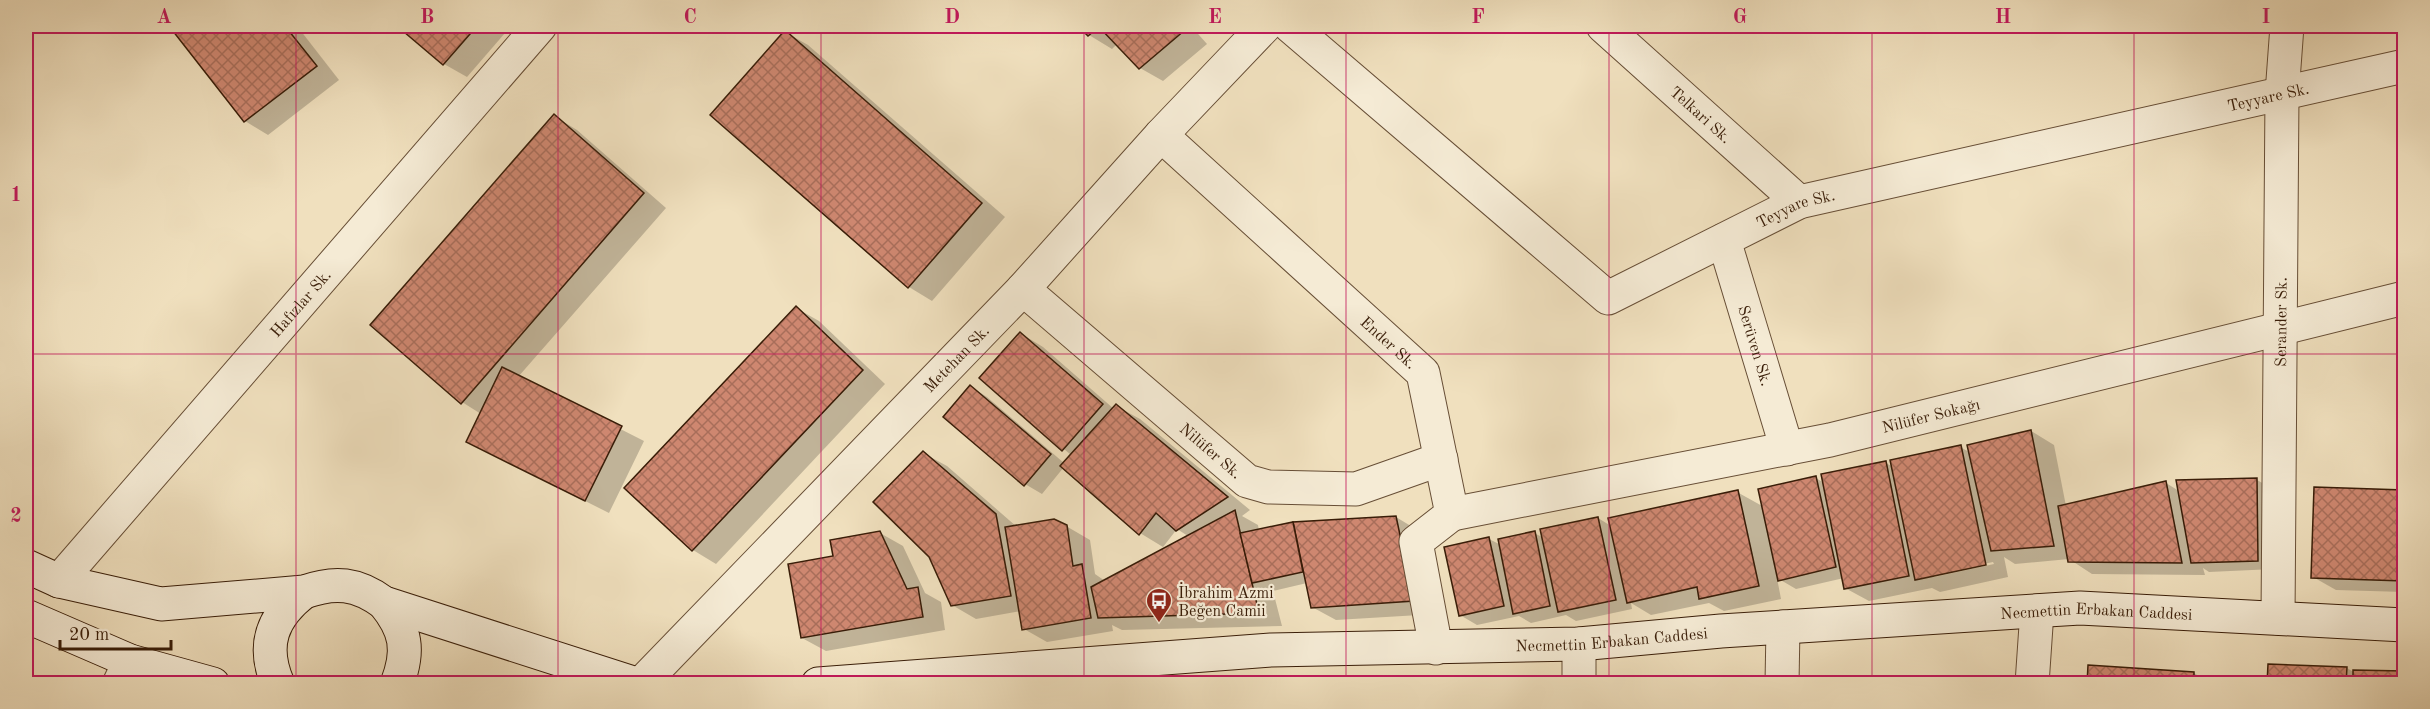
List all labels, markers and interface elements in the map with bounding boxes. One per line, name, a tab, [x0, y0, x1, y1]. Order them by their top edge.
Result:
text: A	[156, 8, 172, 28]
text: B	[420, 8, 434, 28]
text: C	[683, 8, 697, 28]
text: D	[944, 8, 960, 28]
text: E	[1208, 8, 1222, 28]
text: F	[1471, 8, 1485, 28]
text: G	[1733, 8, 1747, 28]
text: H	[1995, 8, 2011, 28]
text: I	[2262, 8, 2270, 28]
street label: Teyyare Sk.	[2226, 82, 2311, 115]
street label: Telkari Sk.	[1666, 84, 1734, 147]
text: 1	[10, 186, 22, 206]
street label: Teyyare Sk.	[1754, 188, 1837, 232]
street label: Hafızlar Sk.	[268, 268, 335, 341]
street label: Serander Sk.	[2274, 277, 2291, 367]
street label: Serüven Sk.	[1734, 304, 1774, 388]
street label: Ender Sk.	[1357, 314, 1419, 373]
street label: Metehan Sk.	[922, 323, 993, 396]
street label: Nilüfer Sokağı	[1881, 397, 1982, 437]
street label: Nilüfer Sk.	[1176, 421, 1244, 483]
text: 2	[10, 507, 22, 527]
place label: İbrahim Azmi Beğen Camii	[1178, 582, 1273, 620]
bus stop icon: İbrahim Azmi Beğen Camii	[1144, 586, 1174, 624]
street label: Necmettin Erbakan Caddesi	[2000, 602, 2193, 624]
scale bar	[60, 613, 171, 651]
text: 20 m	[69, 626, 109, 644]
street label: Necmettin Erbakan Caddesi	[1515, 626, 1708, 655]

